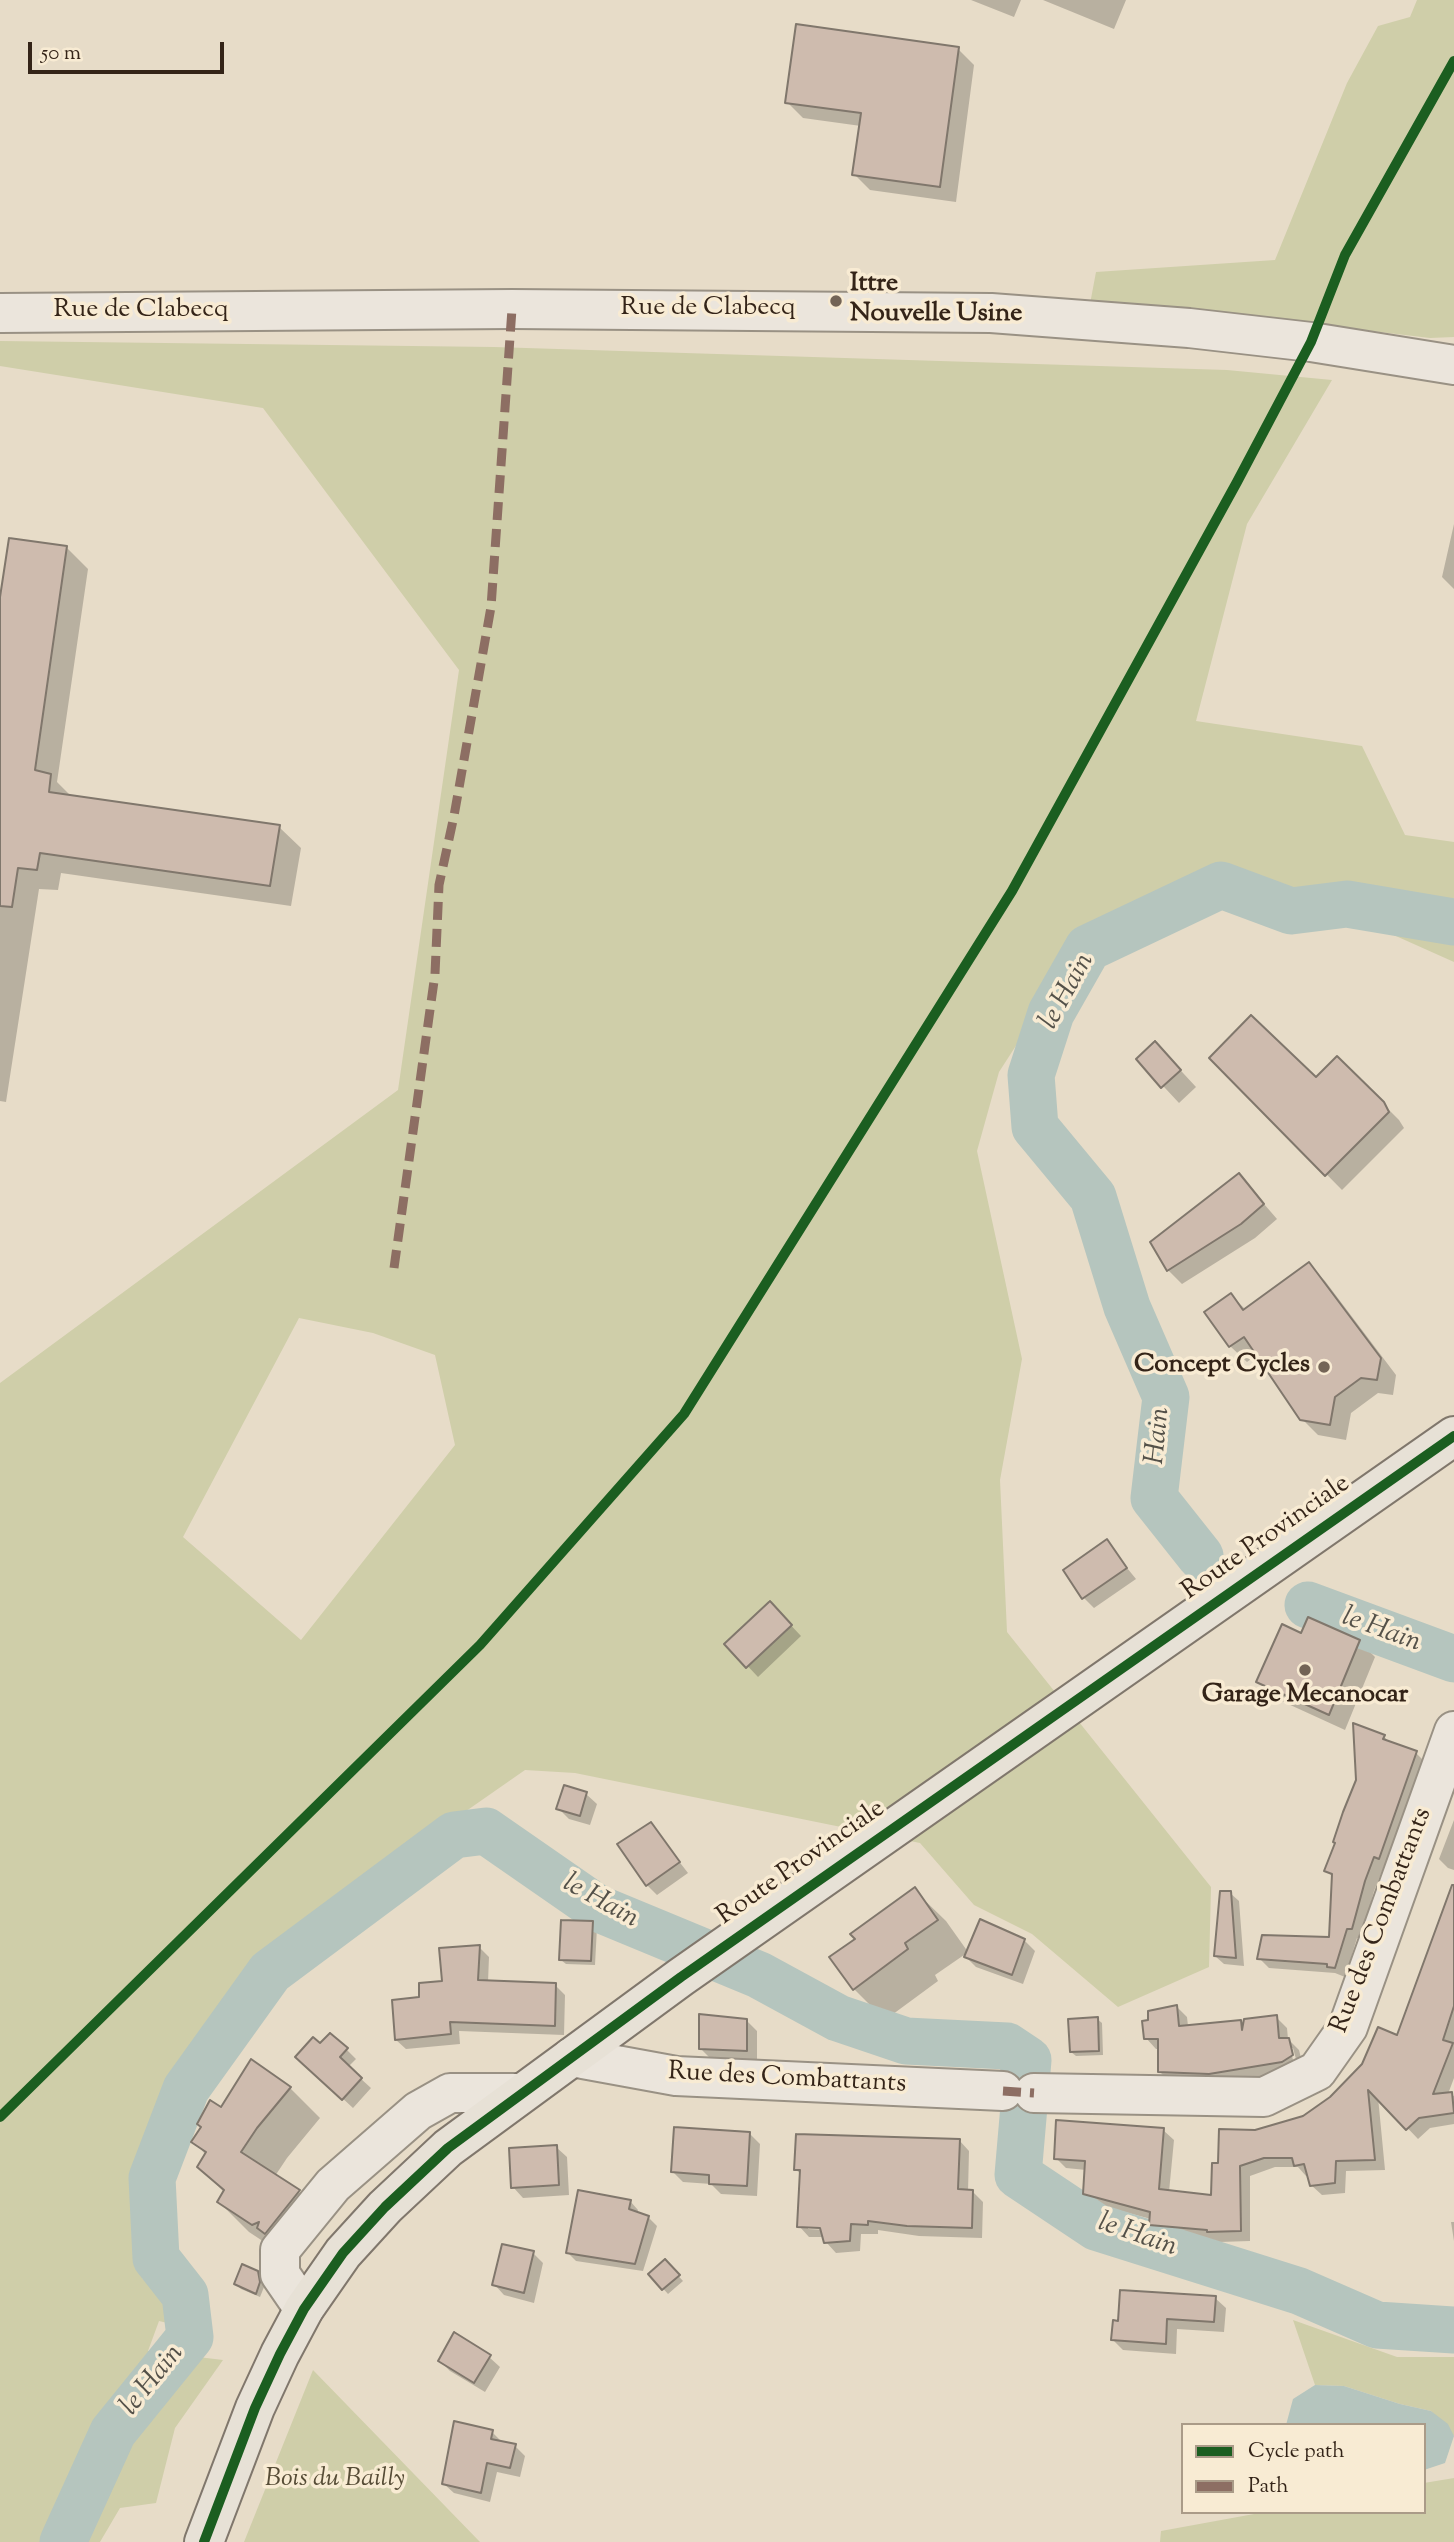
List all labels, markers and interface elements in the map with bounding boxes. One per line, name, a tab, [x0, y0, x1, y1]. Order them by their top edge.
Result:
scale bar	[32, 28, 228, 72]
text: 50 m	[41, 39, 81, 69]
place label: Ittre Nouvelle Usine	[850, 270, 1022, 332]
marker: Ittre Nouvelle Usine	[828, 293, 844, 309]
street label: Rue de Clabecq	[620, 294, 796, 326]
street label: Rue de Clabecq	[53, 296, 229, 328]
water label: le Hain	[1035, 948, 1103, 1036]
place label: Concept Cycles	[1134, 1351, 1310, 1383]
marker: Concept Cycles	[1316, 1359, 1332, 1375]
water label: Hain	[1140, 1406, 1180, 1466]
street label: Route Provinciale	[1177, 1470, 1357, 1608]
water label: le Hain	[1337, 1602, 1425, 1662]
marker: Garage Mecanocar	[1297, 1662, 1313, 1678]
place label: Garage Mecanocar	[1202, 1681, 1408, 1713]
street label: Route Provinciale	[712, 1795, 892, 1933]
street label: Rue des Combattants	[1326, 1804, 1440, 2038]
water label: le Hain	[556, 1869, 644, 1937]
street label: Rue des Combattants	[667, 2058, 907, 2102]
water label: le Hain	[1093, 2208, 1181, 2266]
water label: le Hain	[115, 2339, 193, 2423]
legend	[1181, 2423, 1426, 2514]
text: Cycle path	[1248, 2437, 1345, 2467]
park label: Bois du Bailly	[265, 2465, 405, 2497]
text: Path	[1248, 2472, 1289, 2502]

